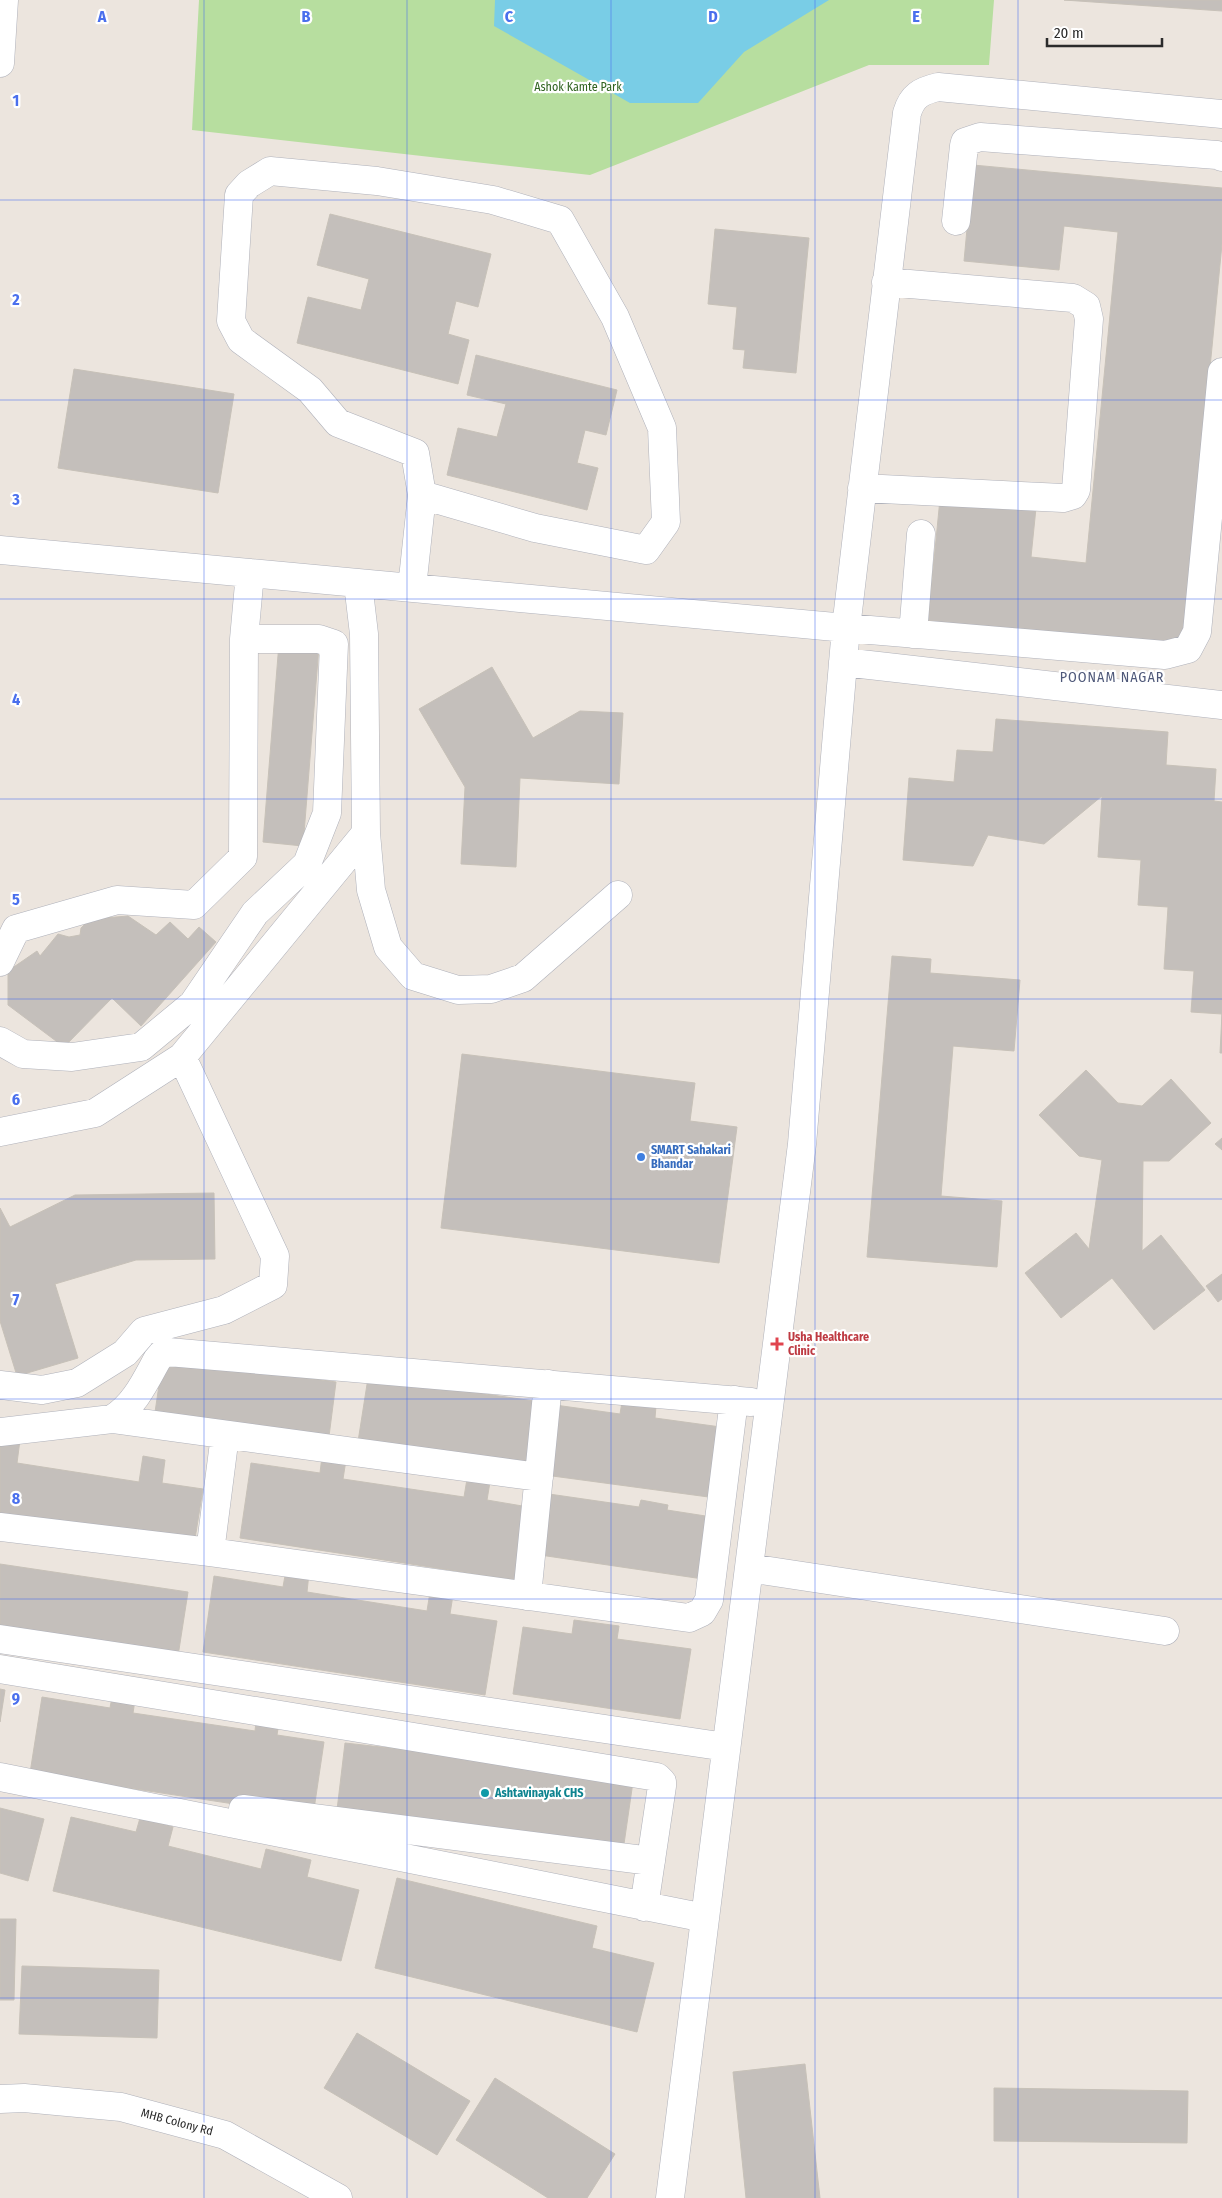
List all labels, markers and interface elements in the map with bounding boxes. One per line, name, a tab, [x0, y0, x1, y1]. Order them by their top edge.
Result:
text: A	[97, 7, 107, 26]
text: B	[302, 7, 311, 26]
text: C	[505, 7, 514, 26]
text: D	[708, 7, 718, 26]
text: E	[912, 7, 920, 26]
scale bar	[1047, 15, 1162, 47]
text: 20 m	[1054, 24, 1084, 42]
park label: Ashok Kamte Park	[534, 80, 622, 94]
text: 1	[13, 91, 19, 110]
text: 2	[11, 290, 20, 309]
text: 3	[11, 490, 20, 509]
district label: POONAM NAGAR	[1060, 669, 1164, 686]
text: 4	[12, 690, 20, 709]
text: 5	[12, 890, 20, 909]
text: 6	[12, 1090, 20, 1109]
place label: SMART Sahakari Bhandar	[651, 1143, 731, 1171]
marker: SMART Sahakari Bhandar	[635, 1151, 647, 1163]
text: 7	[13, 1290, 20, 1309]
place label: Usha Healthcare Clinic	[788, 1330, 869, 1358]
marker: Usha Healthcare Clinic	[770, 1337, 784, 1351]
text: 8	[12, 1489, 21, 1508]
text: 9	[12, 1689, 20, 1708]
place label: Ashtavinayak CHS	[494, 1786, 584, 1800]
marker: Ashtavinayak CHS	[479, 1787, 491, 1799]
street label: MHB Colony Rd	[139, 2106, 215, 2138]

